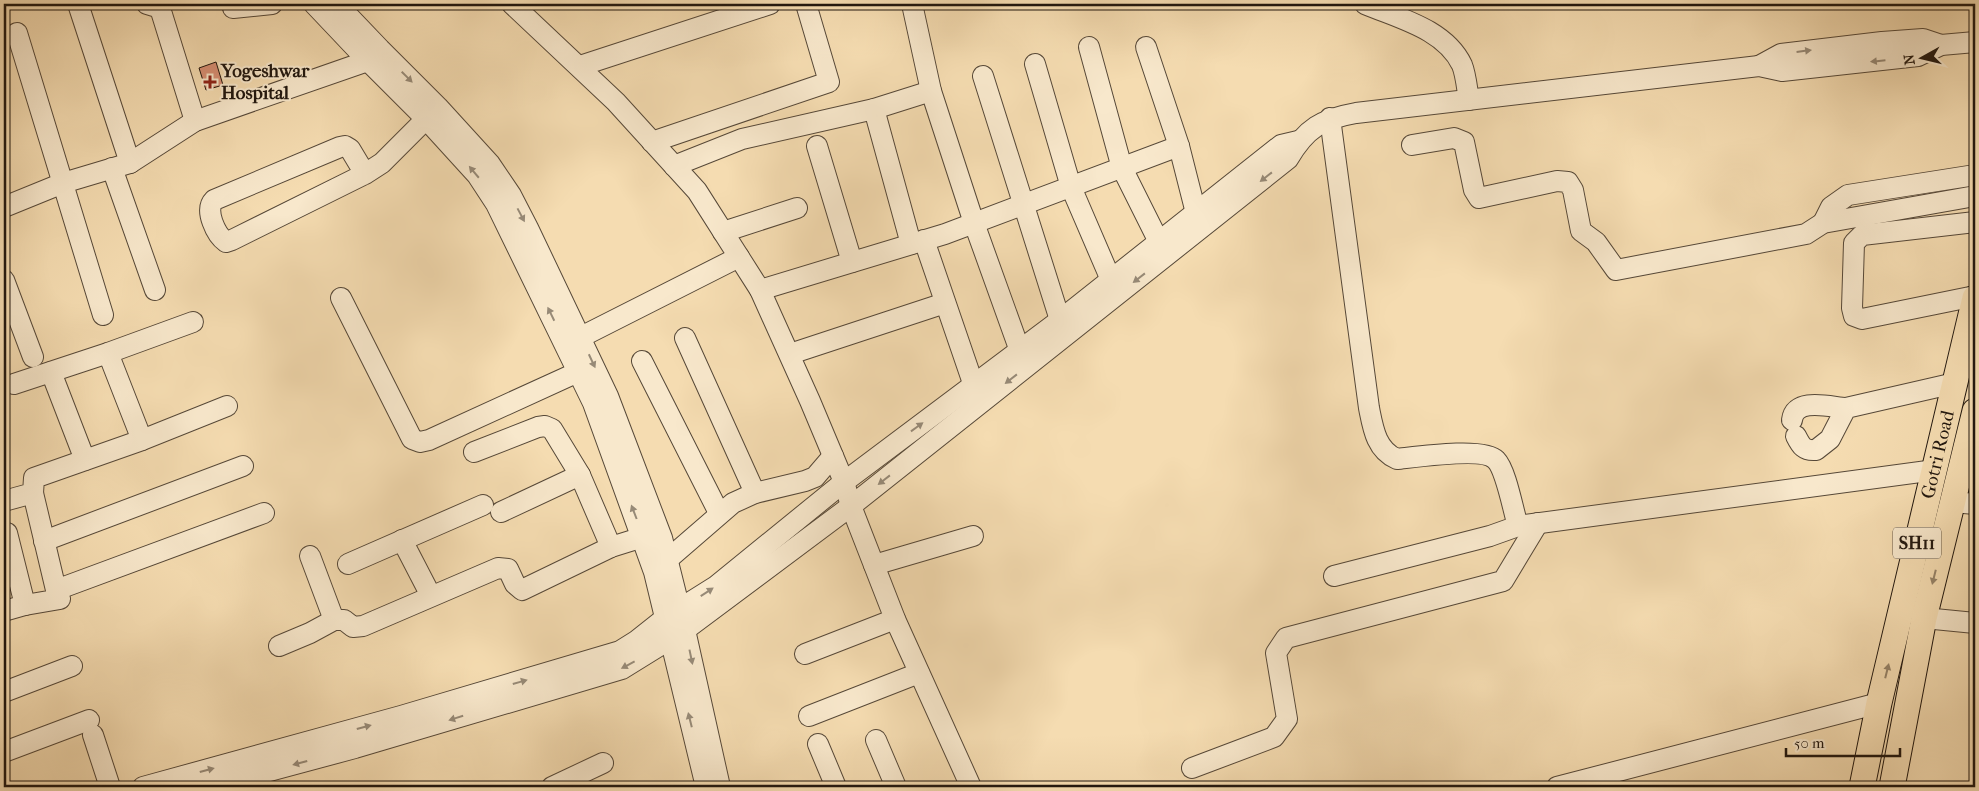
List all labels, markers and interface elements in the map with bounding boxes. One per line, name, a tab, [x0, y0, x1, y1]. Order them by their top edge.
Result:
north arrow	[1896, 32, 1946, 82]
one-way arrow	[1797, 47, 1813, 55]
text: N	[1900, 53, 1919, 66]
one-way arrow	[1869, 57, 1885, 65]
place label: Yogeshwar Hospital	[220, 60, 310, 104]
one-way arrow	[401, 71, 413, 83]
marker: Yogeshwar Hospital	[203, 75, 217, 89]
one-way arrow	[468, 165, 479, 178]
one-way arrow	[1260, 171, 1273, 182]
one-way arrow	[517, 208, 525, 222]
one-way arrow	[1133, 272, 1146, 283]
one-way arrow	[547, 307, 555, 321]
one-way arrow	[588, 354, 596, 368]
one-way arrow	[1005, 373, 1018, 384]
street label: Gotri Road	[1917, 408, 1959, 501]
one-way arrow	[910, 422, 923, 433]
one-way arrow	[878, 474, 891, 485]
one-way arrow	[630, 504, 638, 519]
road number: SH11	[1893, 528, 1941, 558]
one-way arrow	[1930, 569, 1938, 584]
one-way arrow	[700, 587, 713, 597]
one-way arrow	[687, 649, 695, 664]
one-way arrow	[621, 661, 635, 669]
one-way arrow	[1883, 664, 1891, 679]
one-way arrow	[512, 677, 527, 685]
one-way arrow	[685, 712, 693, 727]
one-way arrow	[449, 714, 464, 722]
one-way arrow	[356, 722, 371, 730]
scale bar	[1786, 726, 1900, 758]
text: 50 m	[1794, 734, 1825, 752]
one-way arrow	[293, 759, 308, 767]
one-way arrow	[199, 765, 214, 773]

